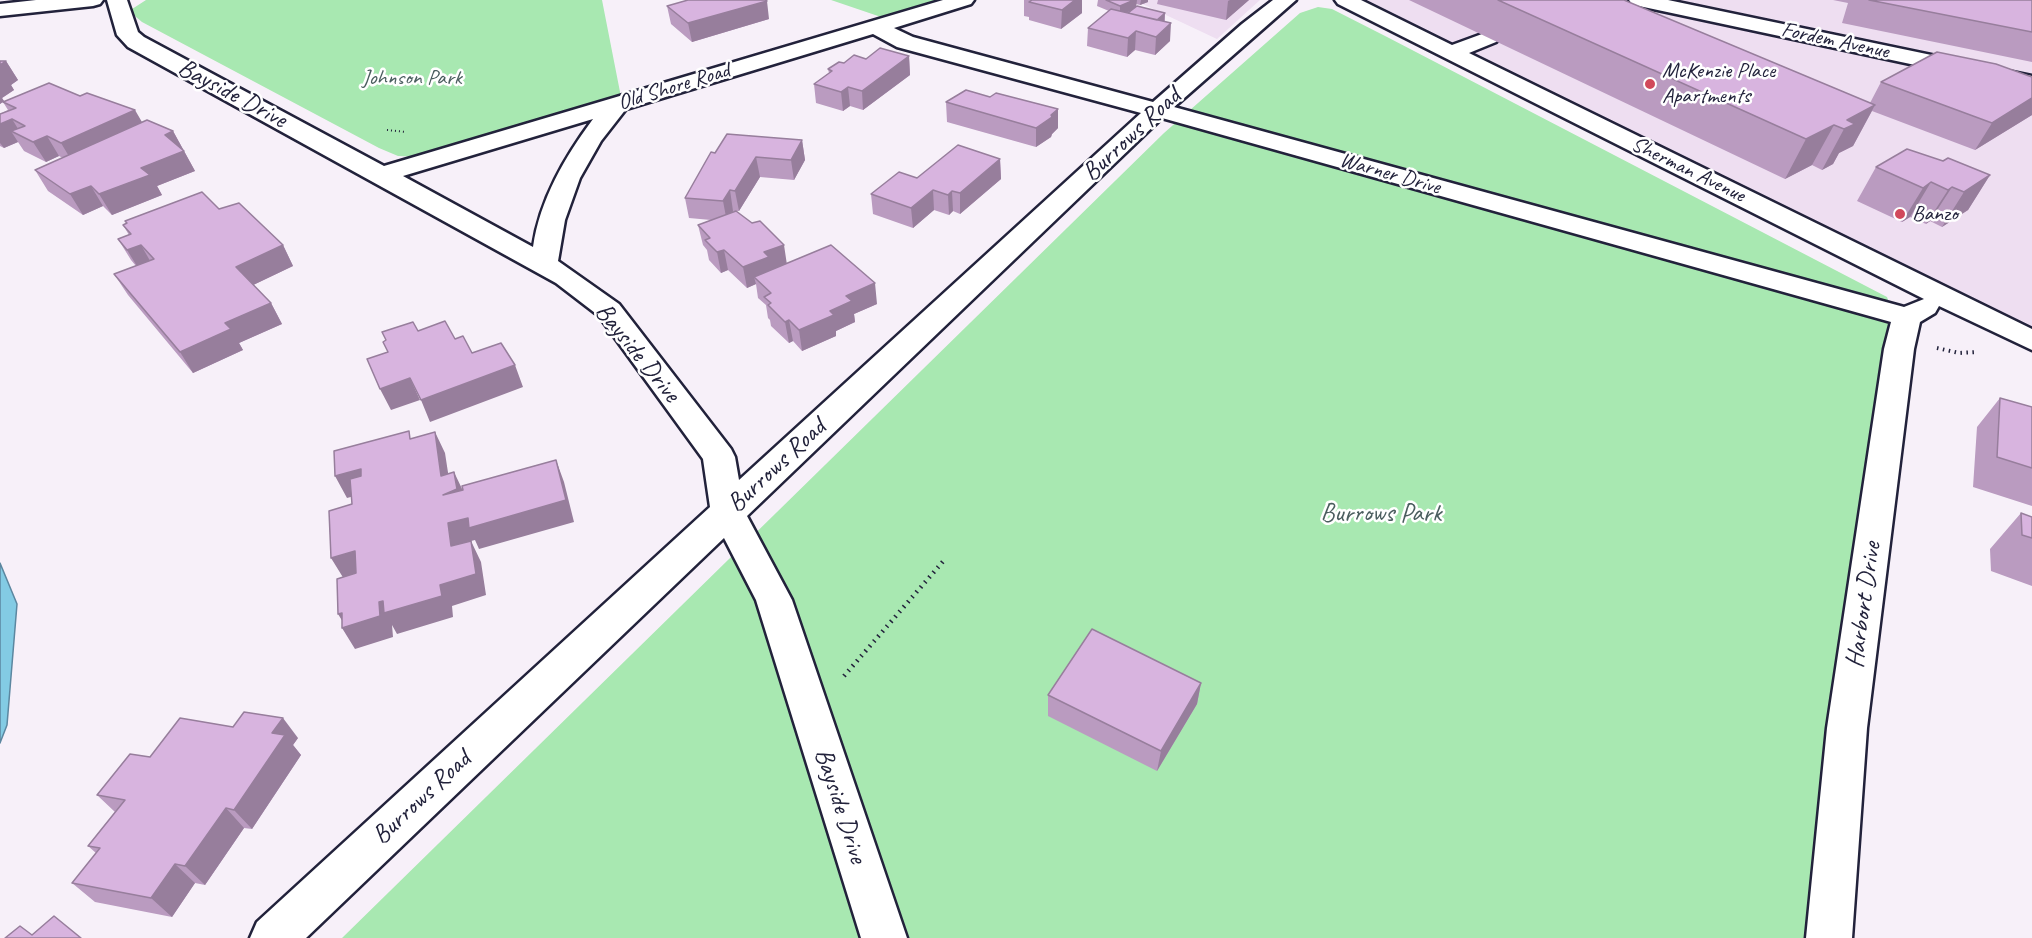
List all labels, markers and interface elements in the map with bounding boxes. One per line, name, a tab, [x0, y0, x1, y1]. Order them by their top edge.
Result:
street label: Fordem Avenue	[1779, 17, 1891, 65]
street label: Bayside Drive	[172, 52, 292, 136]
street label: Old Shore Road	[615, 58, 733, 116]
place label: McKenzie Place Apartments	[1662, 58, 1775, 110]
park label: Johnson Park	[362, 65, 462, 91]
marker: McKenzie Place Apartments	[1643, 77, 1657, 91]
street label: Burrows Road	[1076, 82, 1188, 188]
street label: Sherman Avenue	[1627, 131, 1749, 209]
street label: Warner Drive	[1337, 147, 1443, 201]
place label: Banzo	[1912, 201, 1958, 227]
marker: Banzo	[1893, 207, 1907, 221]
street label: Bayside Drive	[588, 297, 686, 409]
street label: Burrows Road	[721, 413, 833, 519]
park label: Burrows Park	[1321, 498, 1441, 530]
street label: Harbort Drive	[1840, 540, 1888, 670]
street label: Burrows Road	[366, 745, 478, 851]
street label: Bayside Drive	[807, 745, 873, 867]

